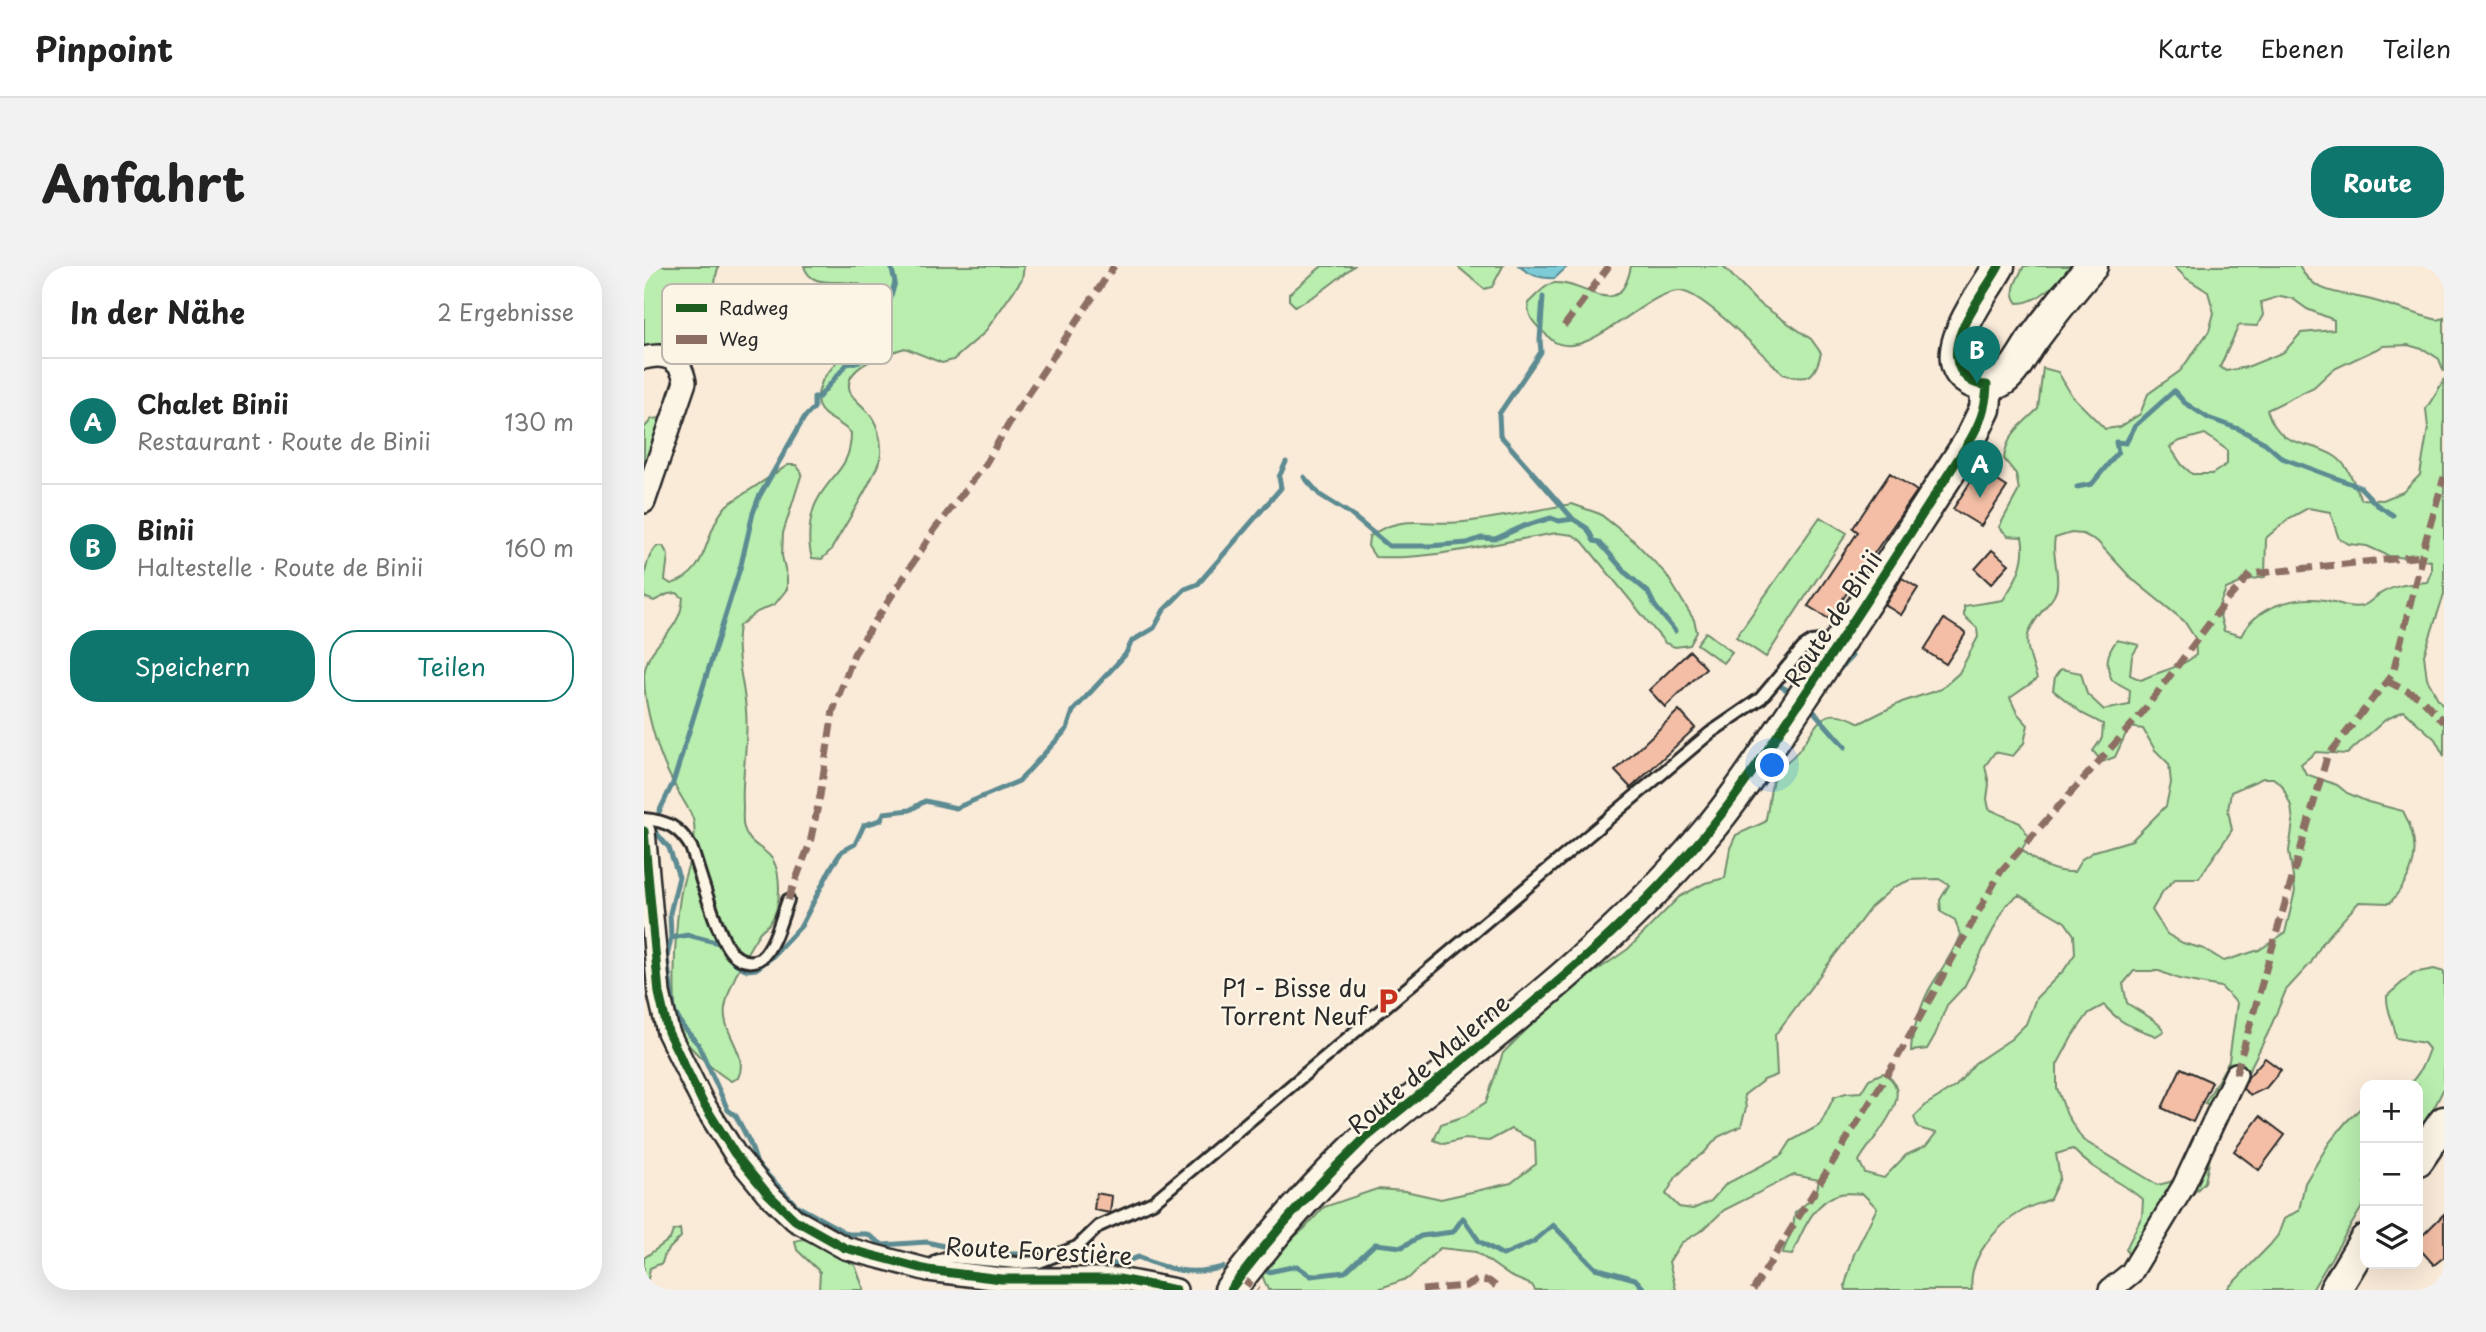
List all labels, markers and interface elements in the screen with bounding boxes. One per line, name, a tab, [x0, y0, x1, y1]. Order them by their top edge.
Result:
text: Pinpoint	[35, 23, 173, 73]
text: Karte	[2158, 30, 2223, 66]
text: Ebenen	[2261, 30, 2344, 66]
text: Teilen	[2382, 30, 2451, 66]
text: Anfahrt	[42, 145, 245, 219]
button: Route	[2311, 146, 2444, 218]
legend	[662, 284, 892, 364]
text: In der Nähe	[70, 289, 245, 334]
text: Radweg	[719, 293, 789, 321]
text: 2 Ergebnisse	[437, 294, 574, 329]
text: Weg	[719, 324, 759, 352]
pin: B	[1954, 326, 2000, 384]
text: Chalet Binii	[137, 384, 289, 423]
text: A	[84, 404, 102, 439]
text: 130 m	[504, 404, 574, 439]
text: Restaurant · Route de Binii	[137, 423, 431, 458]
pin: A	[1957, 440, 2003, 498]
text: Binii	[137, 510, 194, 549]
text: B	[85, 530, 101, 565]
text: 160 m	[505, 530, 574, 565]
street label: Route de Binii	[1774, 543, 1890, 693]
text: Haltestelle · Route de Binii	[137, 549, 423, 584]
button: Speichern	[70, 630, 315, 702]
button: Teilen	[329, 630, 574, 702]
your location	[1755, 748, 1789, 782]
place label: P1 - Bisse du Torrent Neuf	[1220, 969, 1369, 1033]
street label: Route de Malerne	[1339, 984, 1517, 1142]
parking icon: P1 - Bisse du Torrent Neuf	[1373, 986, 1403, 1016]
map controls	[2360, 1080, 2423, 1269]
button: +	[2360, 1080, 2423, 1143]
button: −	[2360, 1143, 2423, 1206]
button: layers	[2360, 1206, 2423, 1269]
street label: Route Forestière	[945, 1227, 1133, 1273]

